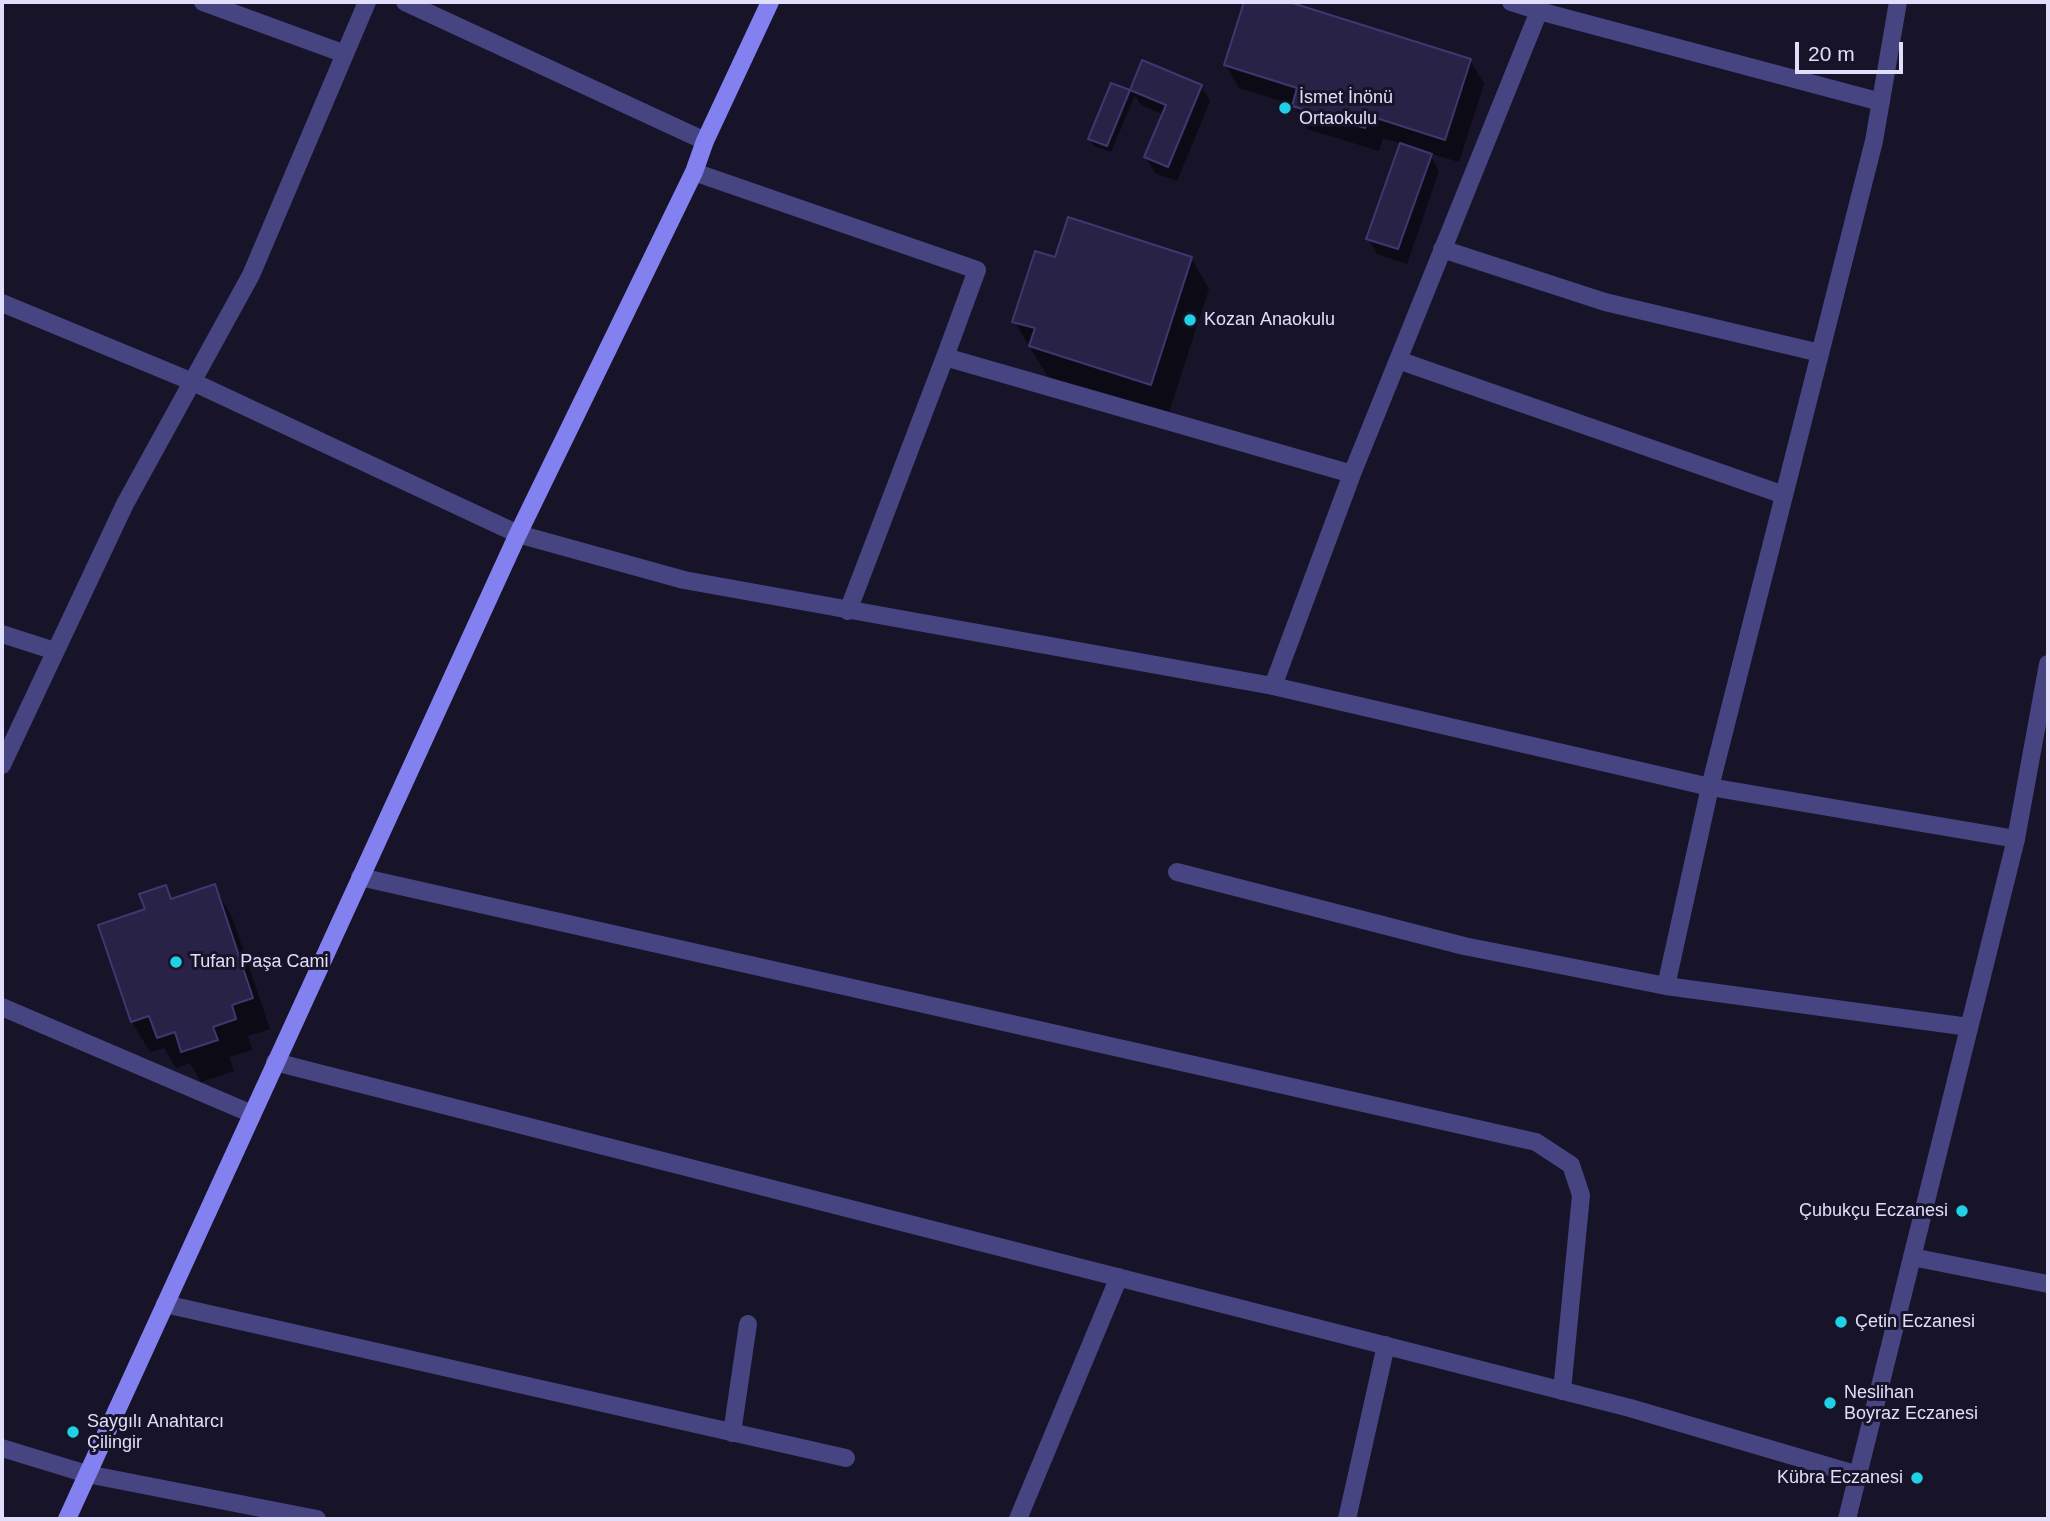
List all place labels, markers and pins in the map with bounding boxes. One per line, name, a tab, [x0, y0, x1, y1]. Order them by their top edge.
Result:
place label: İsmet İnönü Ortaokulu	[1299, 87, 1393, 130]
marker: İsmet İnönü Ortaokulu	[1277, 100, 1293, 116]
place label: Kozan Anaokulu	[1204, 309, 1335, 331]
marker: Kozan Anaokulu	[1182, 312, 1198, 328]
place label: Tufan Paşa Cami	[190, 951, 328, 973]
marker: Tufan Paşa Cami	[168, 954, 184, 970]
place label: Çubukçu Eczanesi	[1799, 1200, 1948, 1222]
marker: Çubukçu Eczanesi	[1954, 1203, 1970, 1219]
place label: Çetin Eczanesi	[1855, 1311, 1975, 1333]
marker: Çetin Eczanesi	[1833, 1314, 1849, 1330]
place label: Neslihan Boyraz Eczanesi	[1844, 1382, 1978, 1424]
marker: Neslihan Boyraz Eczanesi	[1822, 1395, 1838, 1411]
place label: Saygılı Anahtarcı Çilingir	[87, 1411, 224, 1454]
marker: Saygılı Anahtarcı Çilingir	[65, 1424, 81, 1440]
place label: Kübra Eczanesi	[1777, 1467, 1903, 1489]
marker: Kübra Eczanesi	[1909, 1470, 1925, 1486]

